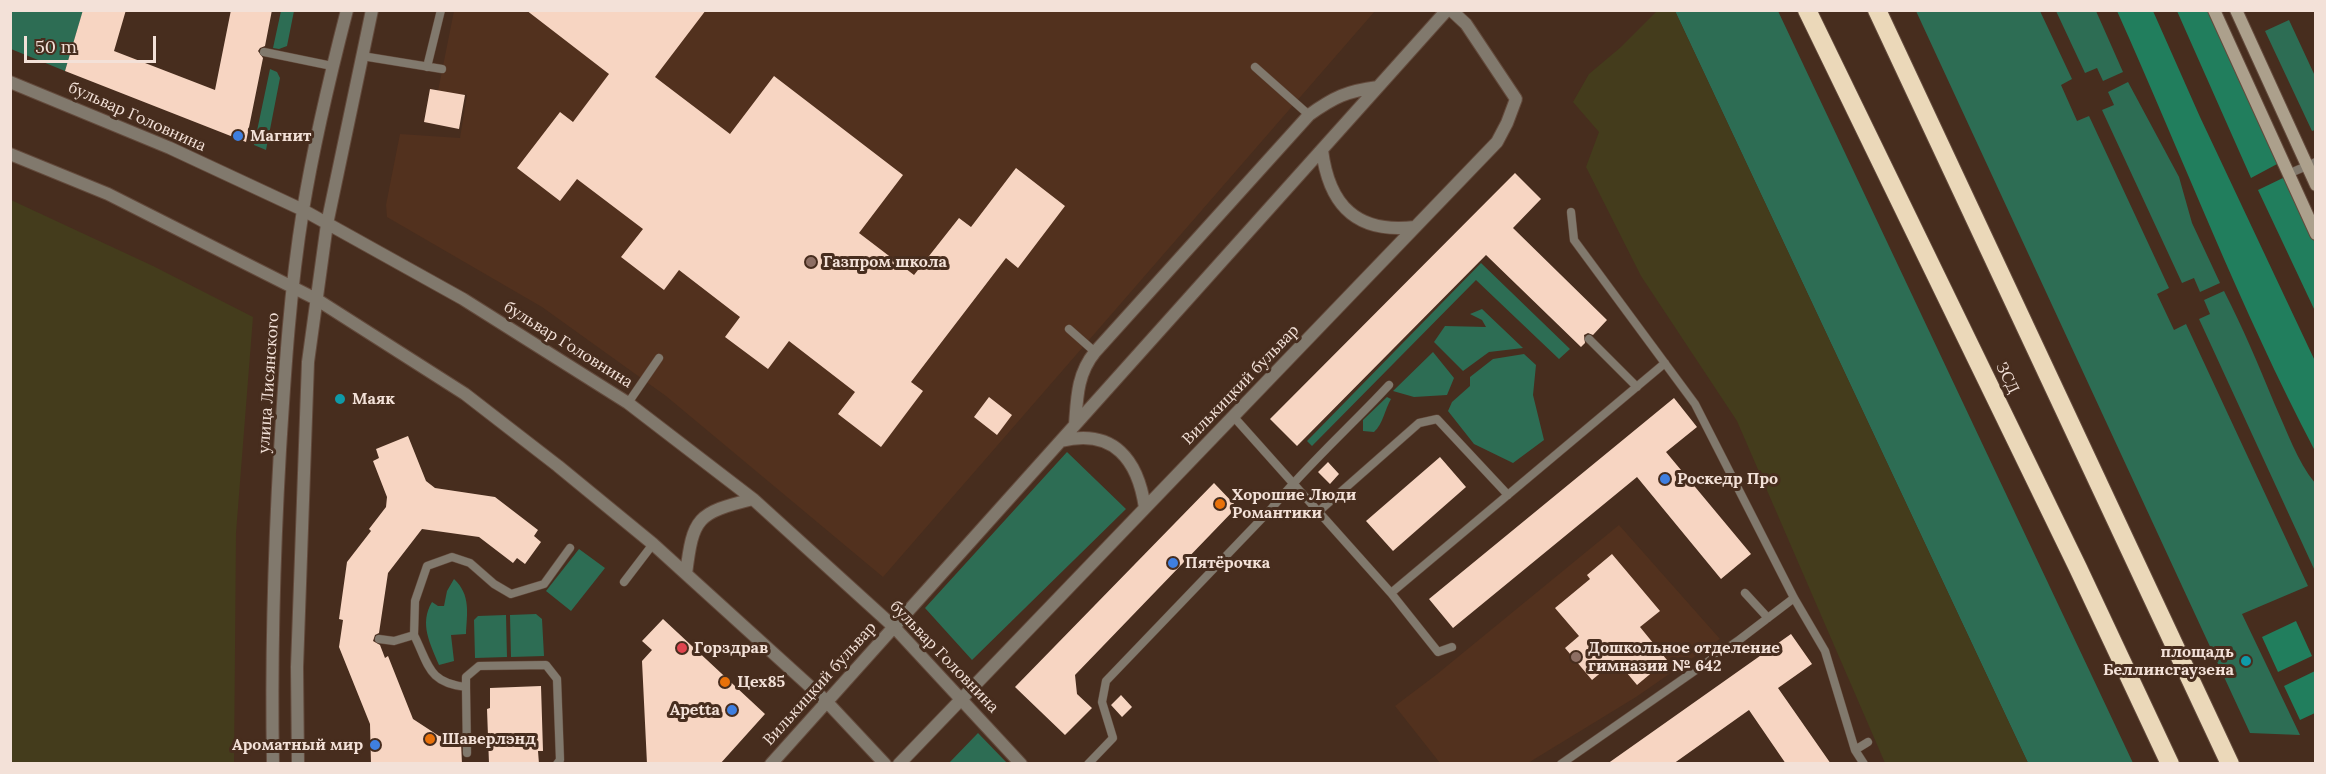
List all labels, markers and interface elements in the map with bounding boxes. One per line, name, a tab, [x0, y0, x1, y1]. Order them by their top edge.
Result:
scale bar	[27, 24, 159, 62]
text: 50 m	[35, 35, 77, 58]
street label: бульвар Головнина	[65, 78, 209, 156]
place label: Магнит	[250, 126, 311, 146]
marker: Магнит	[231, 129, 245, 143]
place label: Газпром школа	[823, 252, 947, 272]
marker: Газпром школа	[804, 255, 818, 269]
street label: бульвар Головнина	[500, 298, 636, 392]
street label: улица Лисянского	[254, 312, 284, 454]
street label: Вилькицкий бульвар	[1179, 321, 1303, 449]
street label: ЗСД	[1991, 359, 2023, 397]
place label: Маяк	[352, 389, 395, 409]
marker: Маяк	[333, 392, 347, 406]
place label: Роскедр Про	[1677, 469, 1778, 489]
marker: Роскедр Про	[1658, 472, 1672, 486]
place label: Хорошие Люди Романтики	[1232, 485, 1356, 523]
marker: Хорошие Люди Романтики	[1213, 497, 1227, 511]
place label: Пятёрочка	[1185, 553, 1270, 573]
marker: Пятёрочка	[1166, 556, 1180, 570]
street label: бульвар Головнина	[886, 597, 1002, 717]
street label: Вилькицкий бульвар	[759, 618, 881, 750]
place label: Горздрав	[694, 638, 768, 658]
place label: Дошкольное отделение гимназии № 642	[1588, 638, 1780, 676]
marker: Горздрав	[675, 641, 689, 655]
place label: площадь Беллинсгаузена	[2103, 642, 2234, 680]
marker: Дошкольное отделение гимназии № 642	[1569, 650, 1583, 664]
marker: площадь Беллинсгаузена	[2239, 654, 2253, 668]
place label: Цех85	[737, 672, 785, 692]
marker: Цех85	[718, 675, 732, 689]
place label: Apetta	[670, 700, 720, 720]
marker: Apetta	[725, 703, 739, 717]
place label: Шаверлэнд	[442, 729, 536, 749]
marker: Шаверлэнд	[423, 732, 437, 746]
place label: Ароматный мир	[232, 735, 363, 755]
marker: Ароматный мир	[368, 738, 382, 752]

